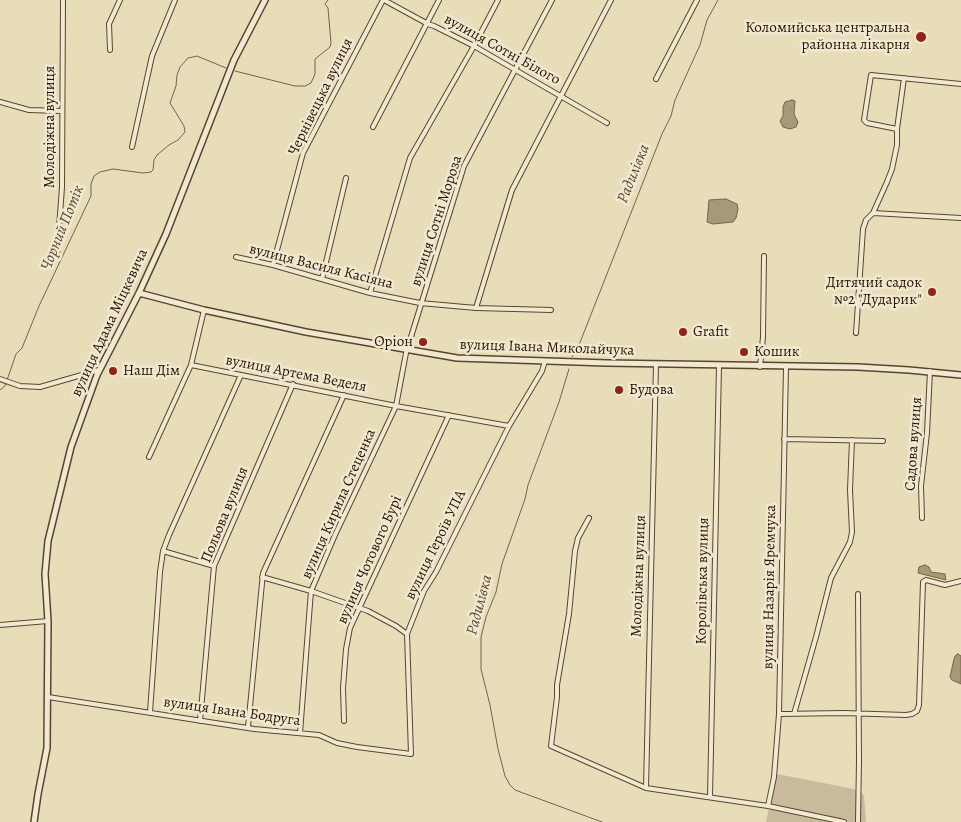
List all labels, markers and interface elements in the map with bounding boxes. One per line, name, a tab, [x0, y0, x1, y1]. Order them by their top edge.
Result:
street label: вулиця Сотні Білого	[441, 11, 563, 89]
place label: Коломийська центральна районна лікарня	[745, 19, 910, 54]
marker: Коломийська центральна районна лікарня	[914, 30, 928, 44]
street label: Чернівецька вулиця	[285, 35, 357, 159]
street label: Молодіжна вулиця	[41, 66, 59, 188]
water label: Радилівка	[614, 142, 654, 206]
street label: вулиця Сотні Мороза	[407, 153, 467, 289]
water label: Чорний Потік	[37, 183, 89, 273]
street label: вулиця Василя Касіяна	[247, 240, 395, 294]
street label: вулиця Адама Міцкевича	[68, 246, 152, 400]
place label: Дитячий садок №2 "Дударик"	[826, 274, 922, 309]
marker: Дитячий садок №2 "Дударик"	[926, 286, 938, 298]
place label: Grafit	[693, 323, 729, 341]
marker: Grafit	[677, 326, 689, 338]
place label: Оріон	[374, 333, 413, 351]
marker: Оріон	[417, 336, 429, 348]
street label: вулиця Івана Миколайчука	[459, 336, 635, 360]
place label: Кошик	[754, 343, 800, 361]
marker: Кошик	[738, 346, 750, 358]
street label: вулиця Артема Веделя	[224, 352, 368, 396]
place label: Наш Дім	[123, 362, 180, 380]
marker: Наш Дім	[107, 365, 119, 377]
place label: Будова	[629, 381, 674, 399]
marker: Будова	[613, 384, 625, 396]
street label: Садова вулиця	[902, 396, 926, 492]
street label: вулиця Кирила Стеценка	[298, 426, 380, 582]
street label: Польова вулиця	[197, 464, 253, 566]
street label: вулиця Героїв УПА	[402, 487, 470, 603]
street label: вулиця Чотового Бурі	[334, 493, 406, 627]
street label: вулиця Назарія Яремчука	[760, 505, 780, 669]
street label: Молодіжна вулиця	[628, 515, 650, 637]
street label: Королівська вулиця	[693, 517, 713, 645]
water label: Радилівка	[463, 573, 497, 637]
street label: вулиця Івана Бодруга	[162, 693, 302, 731]

